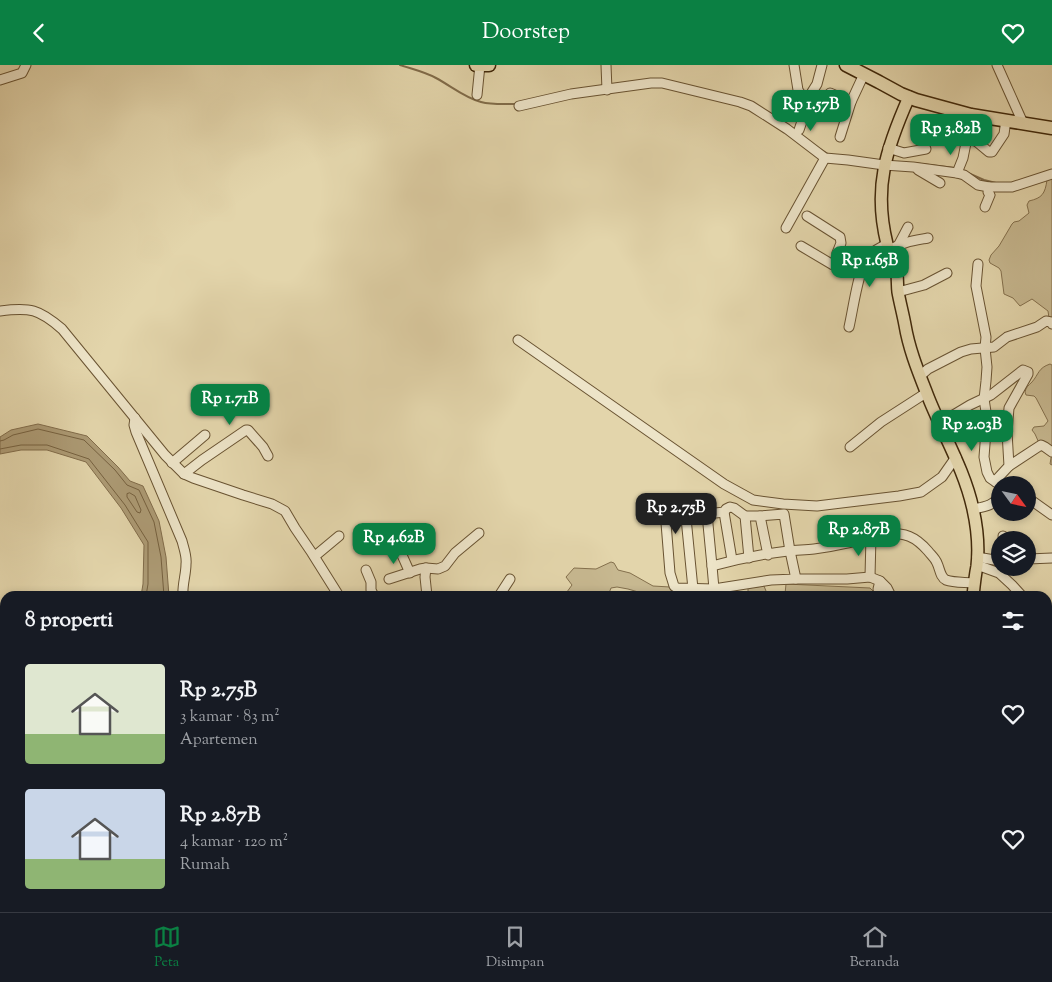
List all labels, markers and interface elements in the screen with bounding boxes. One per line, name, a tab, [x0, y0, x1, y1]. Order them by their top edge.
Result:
text: Doorstep	[482, 17, 570, 49]
icon: back	[25, 19, 53, 47]
icon: heart	[999, 19, 1027, 47]
pin: Rp 1.57B	[759, 89, 863, 132]
text: Rp 1.57B	[783, 94, 839, 117]
pin: Rp 3.82B	[899, 113, 1003, 156]
text: Rp 3.82B	[921, 118, 981, 141]
pin: Rp 1.65B	[818, 245, 922, 288]
text: Rp 1.65B	[842, 250, 898, 273]
pin: Rp 1.71B	[178, 383, 282, 426]
text: Rp 1.71B	[202, 388, 258, 411]
pin: Rp 2.03B	[920, 409, 1024, 452]
text: Rp 2.03B	[942, 414, 1002, 437]
north arrow	[991, 476, 1036, 521]
map controls	[991, 476, 1036, 576]
pin: Rp 2.75B	[624, 493, 728, 535]
text: Rp 2.75B	[647, 497, 705, 520]
pin: Rp 2.87B	[807, 515, 911, 557]
text: Rp 2.87B	[828, 519, 890, 542]
pin: Rp 4.62B	[342, 523, 446, 565]
text: Rp 4.62B	[364, 527, 424, 550]
button: layers	[991, 531, 1036, 576]
text: 8 properti	[25, 606, 113, 636]
icon: filters	[999, 607, 1027, 635]
text: Rp 2.75B	[180, 676, 257, 706]
icon: home	[65, 684, 125, 744]
icon: heart	[999, 700, 1027, 728]
text: 3 kamar · 83 m²	[180, 706, 280, 729]
text: Apartemen	[180, 729, 258, 752]
text: Rp 2.87B	[180, 801, 260, 831]
icon: home	[65, 809, 125, 869]
icon: heart	[999, 825, 1027, 853]
text: 4 kamar · 120 m²	[180, 831, 288, 854]
text: Rumah	[180, 854, 230, 877]
tab: Peta	[153, 923, 181, 973]
tab: Disimpan	[486, 923, 544, 973]
tab: Beranda	[850, 923, 899, 973]

